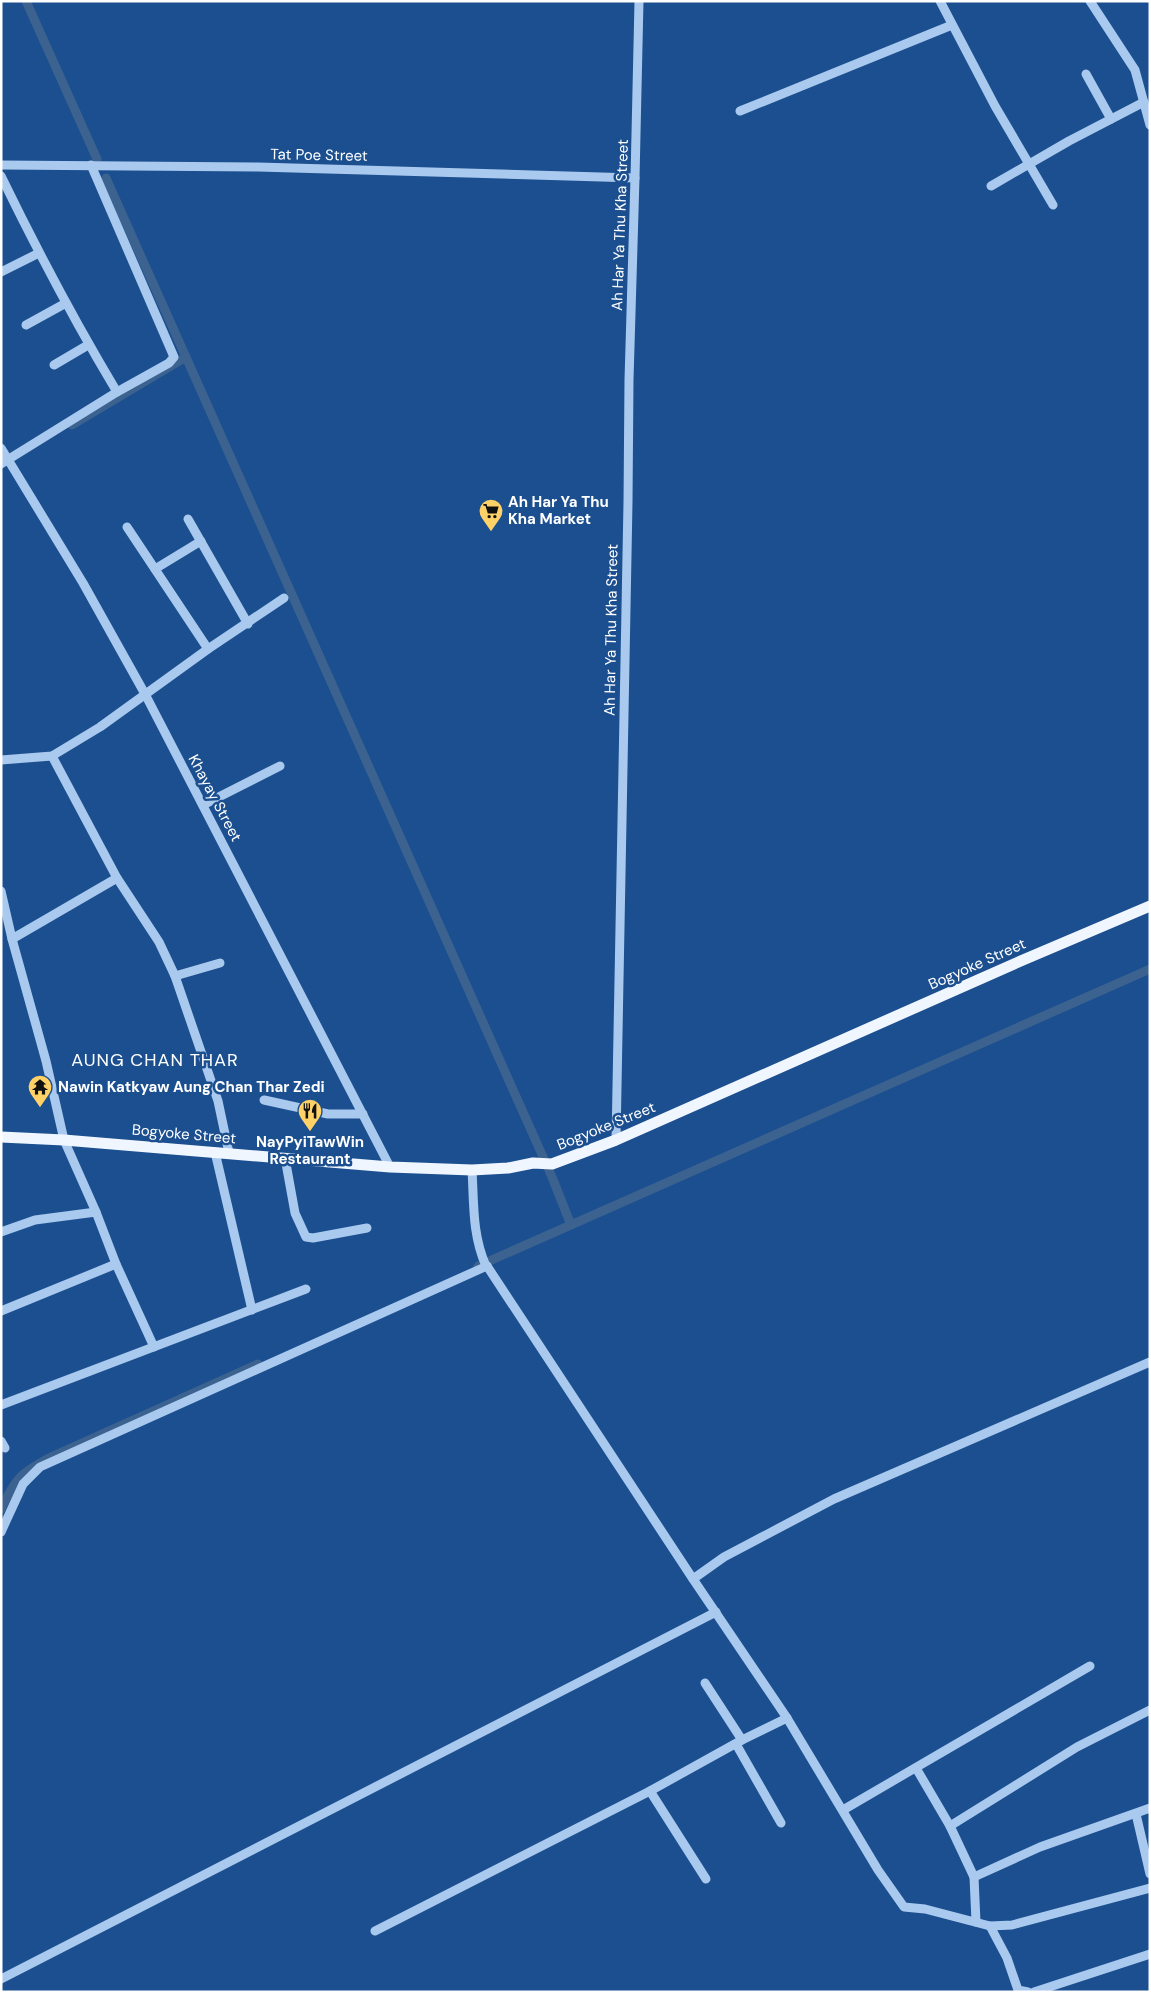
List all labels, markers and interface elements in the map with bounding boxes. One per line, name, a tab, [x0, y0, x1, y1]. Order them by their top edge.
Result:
street label: Ah Har Ya Thu Kha Street	[607, 139, 633, 311]
street label: Tat Poe Street	[270, 144, 368, 166]
place label: Ah Har Ya Thu Kha Market	[508, 492, 609, 529]
supermarket icon: Ah Har Ya Thu Kha Market	[478, 498, 504, 532]
street label: Ah Har Ya Thu Kha Street	[600, 544, 623, 716]
street label: Khayay Street	[184, 751, 246, 845]
street label: Bogyoke Street	[925, 934, 1029, 994]
district label: AUNG CHAN THAR	[71, 1048, 239, 1072]
temple icon: Nawin Katkyaw Aung Chan Thar Zedi	[27, 1074, 53, 1108]
place label: Nawin Katkyaw Aung Chan Thar Zedi	[58, 1077, 325, 1097]
street label: Bogyoke Street	[554, 1097, 658, 1155]
restaurant icon: NayPyiTawWin Restaurant	[297, 1098, 323, 1132]
street label: Bogyoke Street	[131, 1119, 237, 1149]
place label: NayPyiTawWin Restaurant	[256, 1132, 364, 1169]

